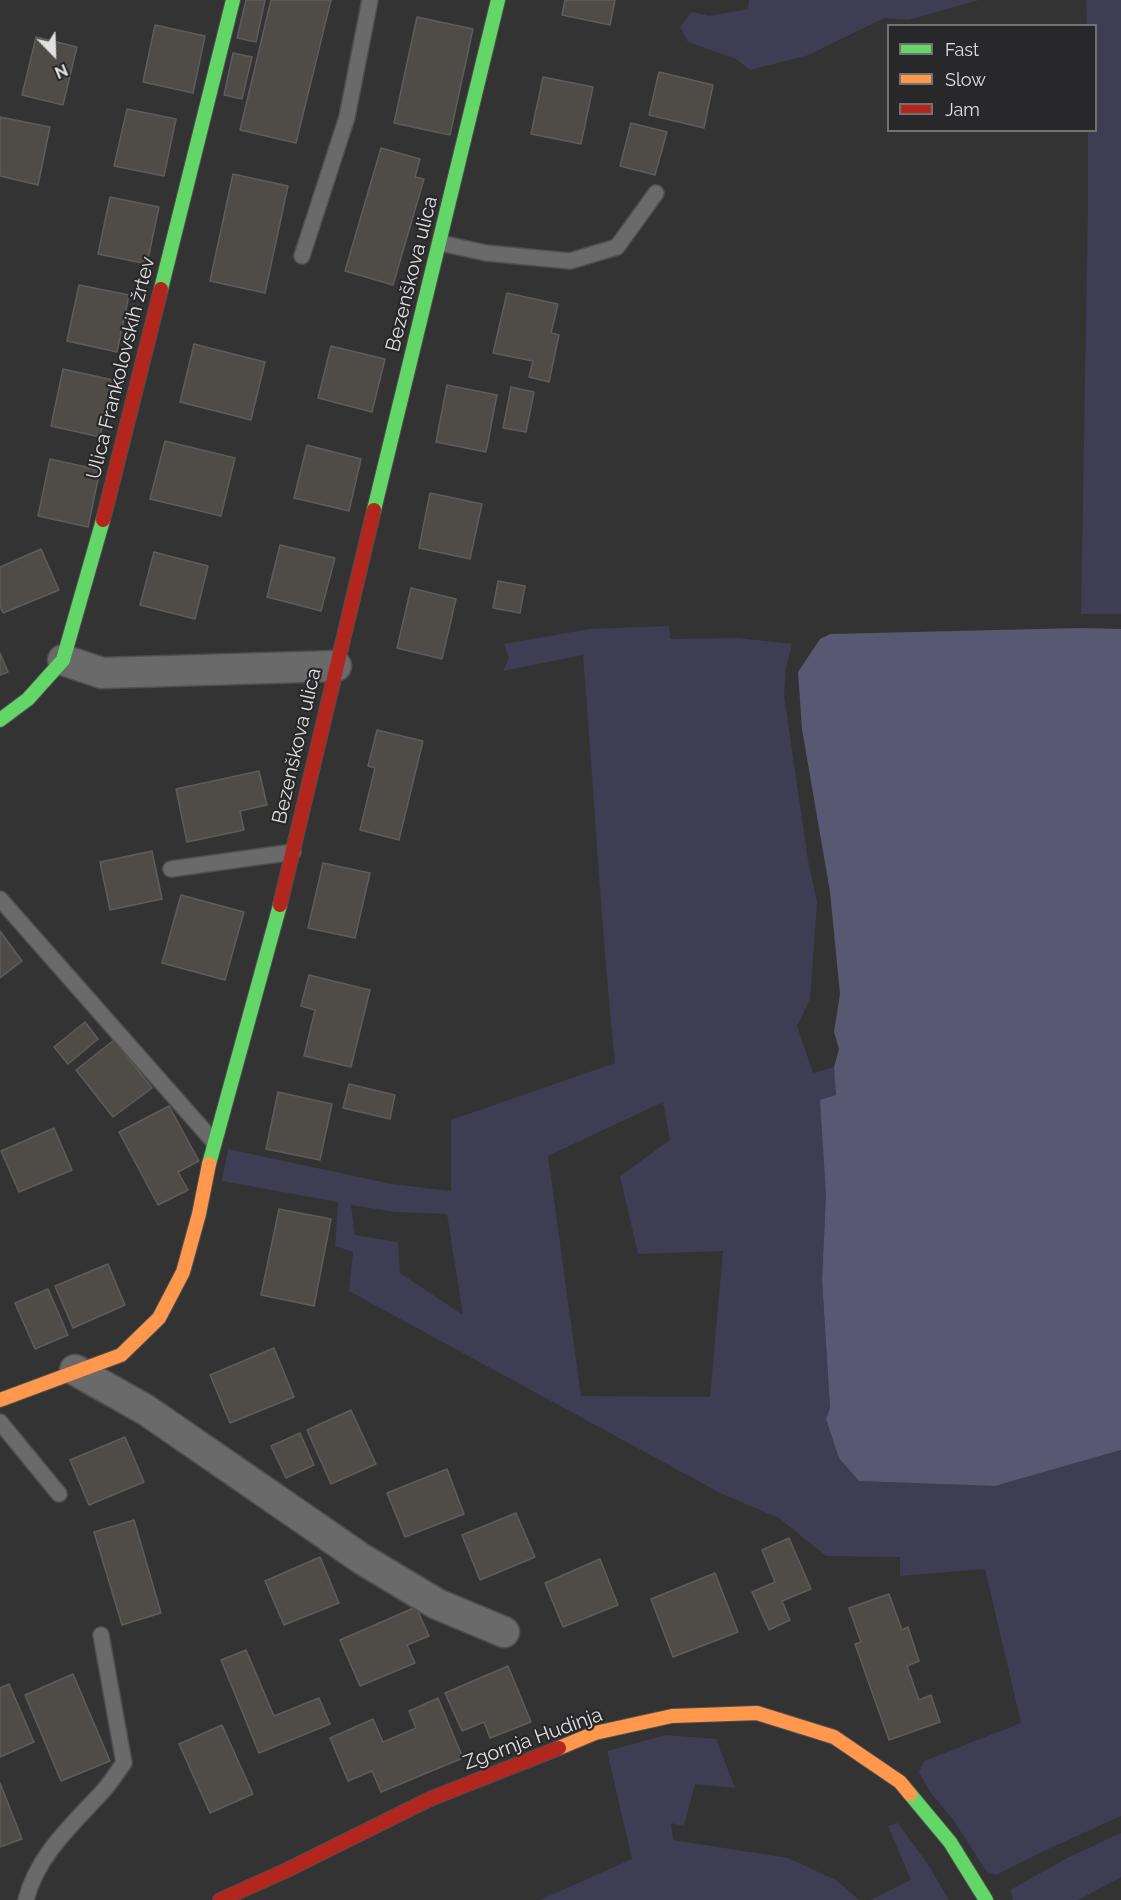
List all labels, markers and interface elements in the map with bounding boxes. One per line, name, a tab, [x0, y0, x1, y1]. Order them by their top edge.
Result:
north arrow	[24, 24, 84, 84]
legend	[887, 24, 1097, 132]
text: Fast	[945, 39, 979, 60]
text: N	[52, 60, 71, 82]
text: Slow	[945, 69, 986, 90]
text: Jam	[945, 99, 980, 120]
street label: Bezenškova ulica	[381, 194, 443, 354]
street label: Ulica Frankolovskih žrtev	[82, 254, 160, 482]
street label: Bezenškova ulica	[267, 666, 327, 826]
street label: Zgornja Hudinja	[460, 1703, 606, 1775]

